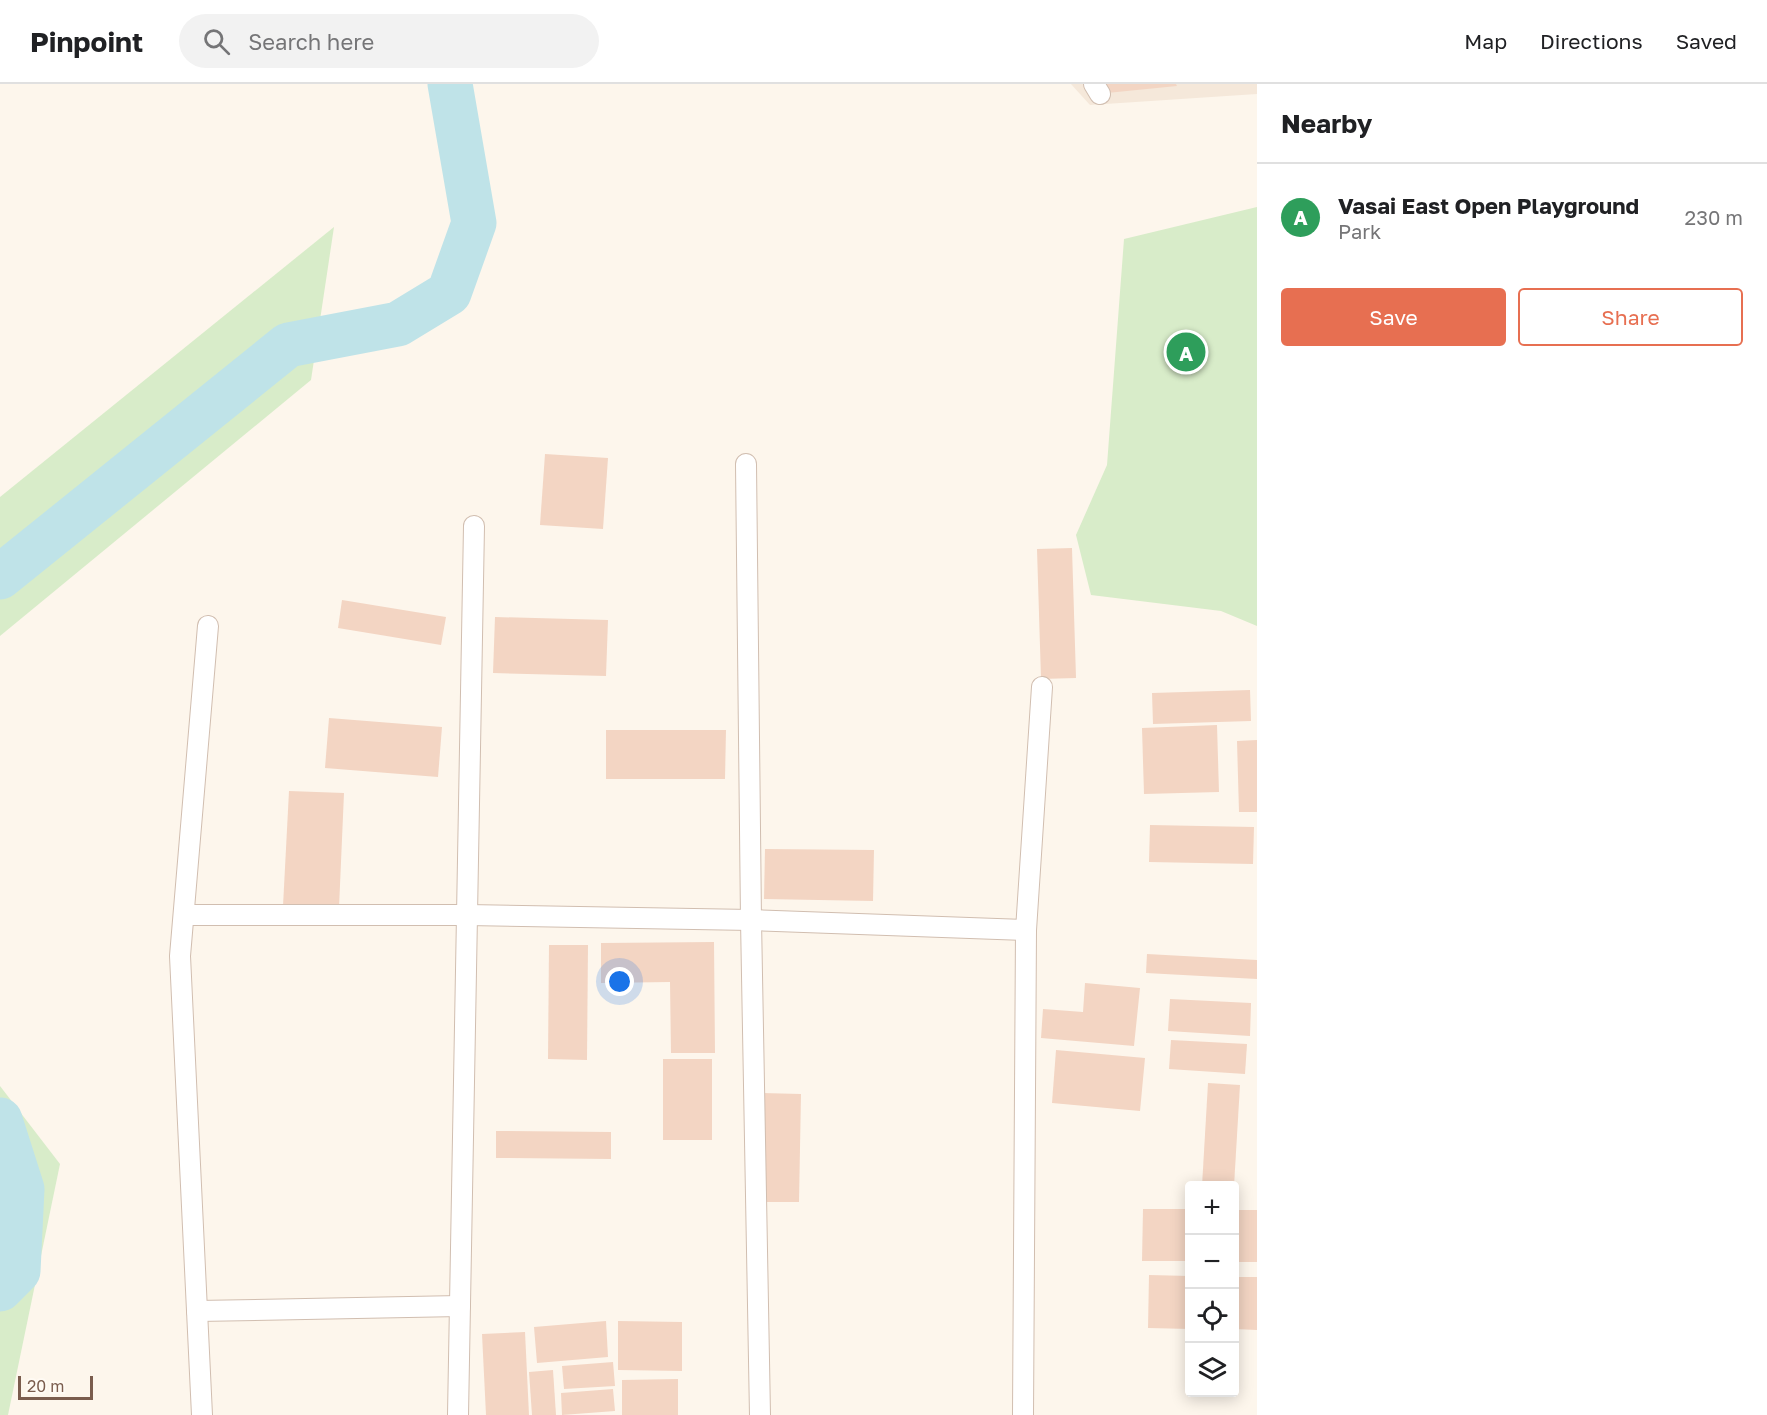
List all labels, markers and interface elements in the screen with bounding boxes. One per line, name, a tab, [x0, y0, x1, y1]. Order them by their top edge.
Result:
search box	[179, 14, 599, 68]
text: Pinpoint	[30, 25, 143, 58]
icon: search	[200, 25, 233, 58]
text: Search here	[248, 28, 374, 55]
text: Map	[1464, 28, 1507, 54]
text: Directions	[1540, 28, 1643, 54]
text: Saved	[1676, 28, 1737, 54]
text: Nearby	[1281, 108, 1372, 139]
text: Vasai East Open Playground	[1338, 192, 1639, 219]
text: A	[1293, 205, 1308, 229]
text: 230 m	[1685, 205, 1743, 229]
text: Park	[1338, 219, 1381, 243]
button: Save	[1281, 288, 1506, 346]
button: Share	[1518, 288, 1743, 346]
pin: A	[1166, 330, 1206, 374]
your location	[605, 967, 634, 996]
map controls	[1185, 1181, 1239, 1397]
button: +	[1185, 1181, 1239, 1235]
button: −	[1185, 1235, 1239, 1289]
button: locate	[1185, 1289, 1239, 1343]
button: layers	[1185, 1343, 1239, 1397]
scale bar	[18, 1373, 93, 1400]
text: 20 m	[27, 1376, 64, 1396]

